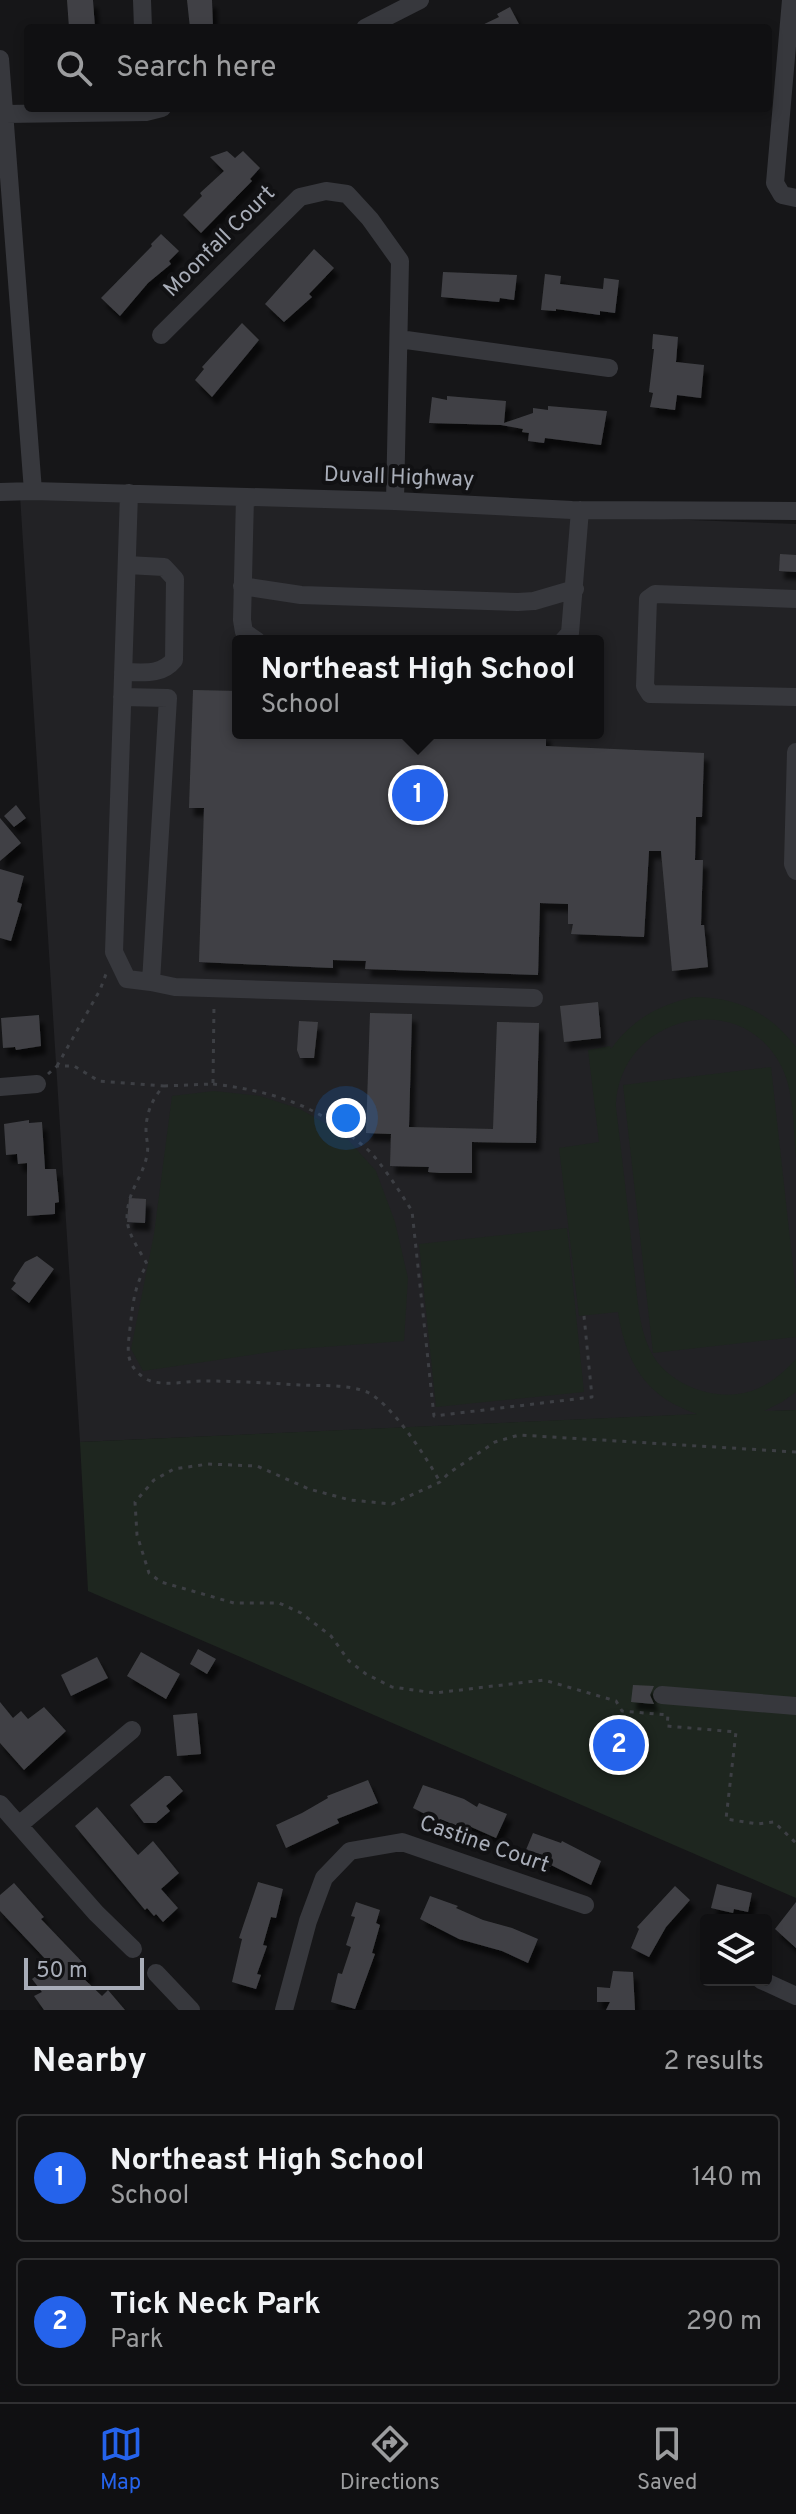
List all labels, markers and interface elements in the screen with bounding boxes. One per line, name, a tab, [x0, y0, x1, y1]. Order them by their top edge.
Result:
search box	[24, 24, 772, 112]
icon: search	[52, 46, 96, 90]
text: Search here	[116, 50, 276, 87]
street label: Moonfall Court	[159, 181, 281, 303]
street label: Duvall Highway	[323, 462, 475, 494]
popup	[232, 635, 604, 739]
text: Northeast High School	[261, 652, 575, 689]
text: School	[261, 689, 340, 722]
pin: 1	[392, 765, 444, 825]
your location	[326, 1098, 366, 1138]
pin: 2	[593, 1715, 645, 1775]
street label: Castine Court	[416, 1810, 552, 1880]
map controls	[700, 1914, 772, 1986]
button: layers	[700, 1914, 772, 1986]
scale bar	[24, 1954, 144, 1990]
text: 50 m	[36, 1958, 88, 1985]
text: Nearby	[32, 2041, 147, 2084]
text: 2 results	[664, 2046, 764, 2079]
text: Northeast High School	[110, 2143, 424, 2180]
text: 1	[55, 2162, 65, 2195]
text: 140 m	[692, 2162, 762, 2195]
text: School	[110, 2180, 189, 2213]
text: Tick Neck Park	[110, 2287, 321, 2324]
text: 2	[52, 2306, 68, 2339]
text: 290 m	[686, 2306, 762, 2339]
text: Park	[110, 2324, 164, 2357]
tab: Map	[99, 2422, 143, 2497]
tab: Directions	[340, 2422, 440, 2497]
tab: Saved	[637, 2422, 697, 2497]

